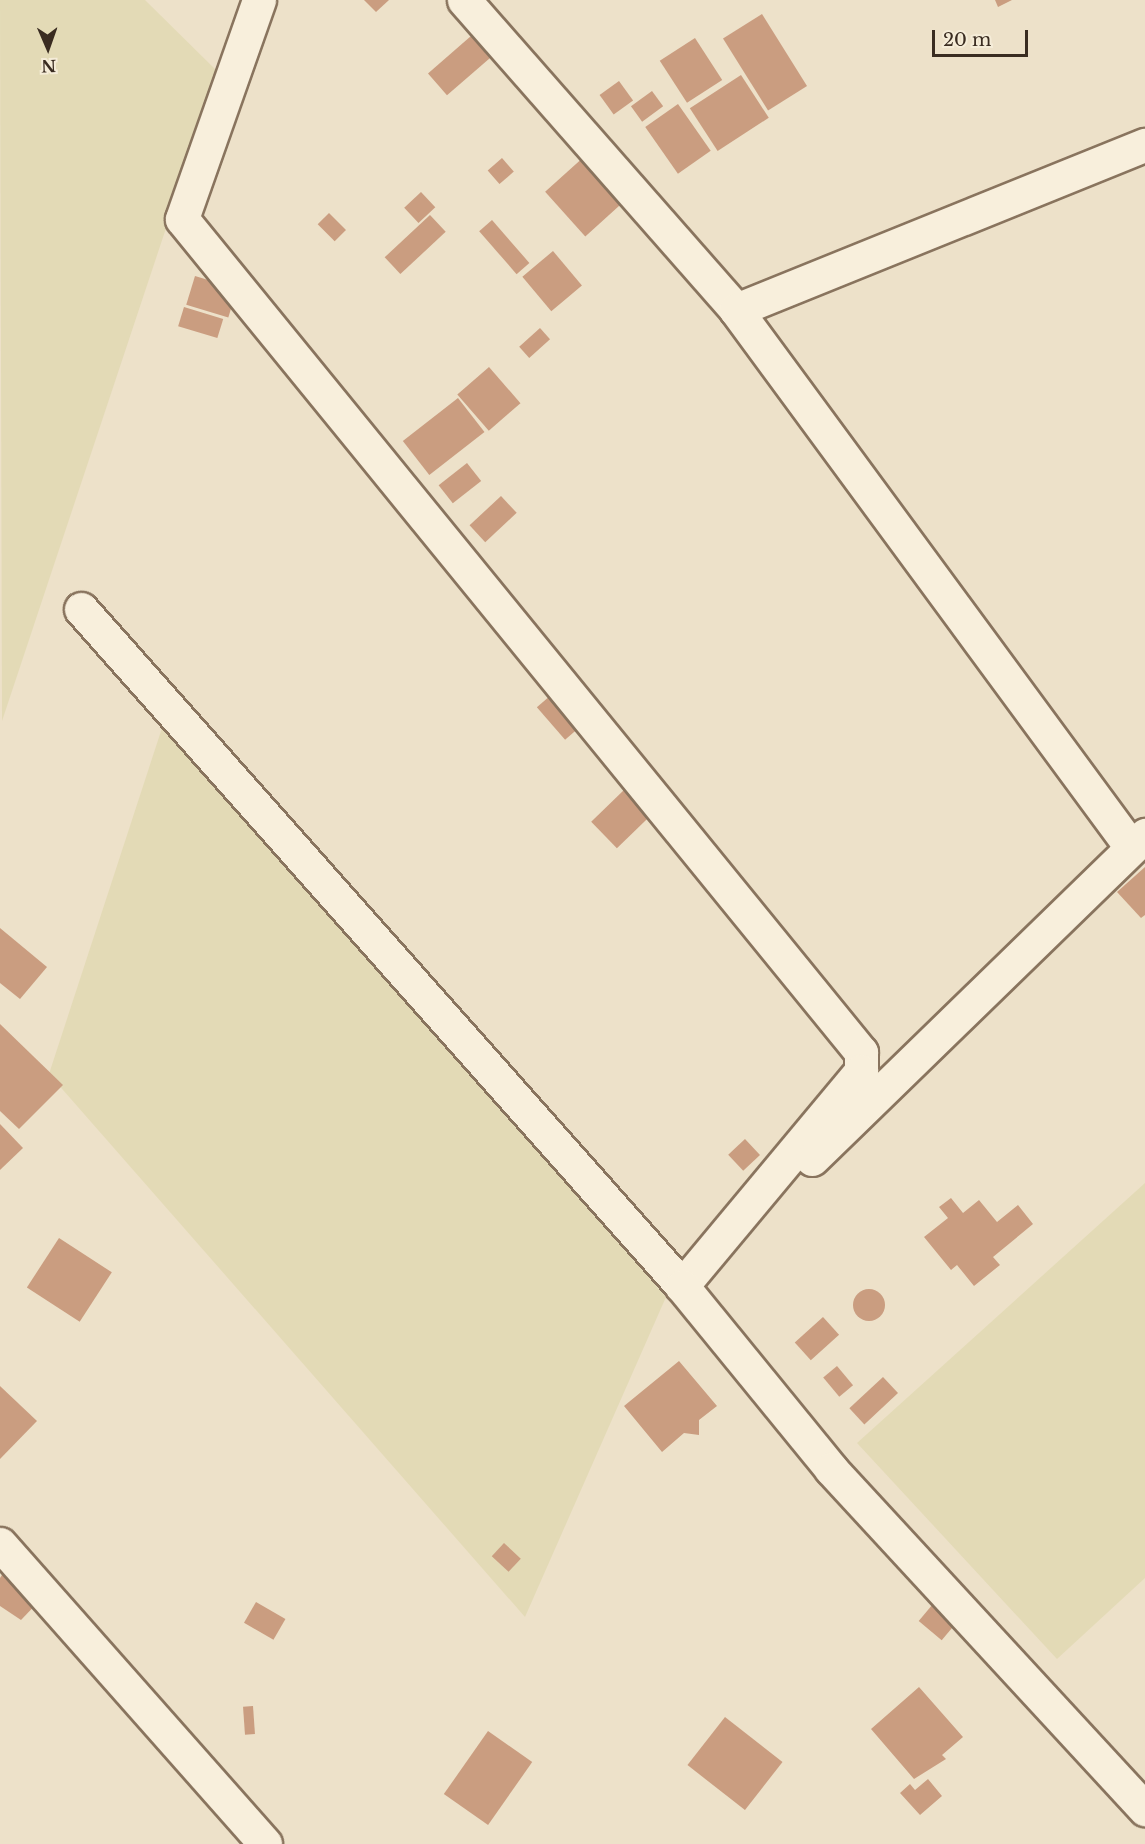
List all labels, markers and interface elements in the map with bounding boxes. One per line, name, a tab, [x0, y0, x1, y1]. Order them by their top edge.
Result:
north arrow	[18, 18, 78, 78]
scale bar	[935, 18, 1031, 56]
text: 20 m	[943, 29, 991, 51]
text: N	[41, 56, 57, 76]

